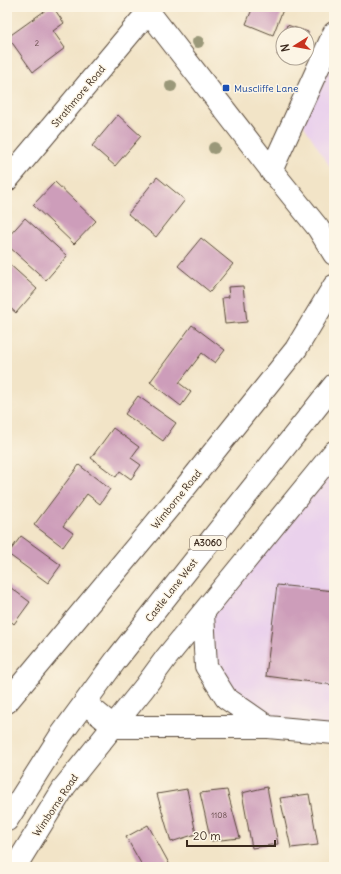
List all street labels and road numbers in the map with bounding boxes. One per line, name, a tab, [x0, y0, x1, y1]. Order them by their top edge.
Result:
street label: Strathmore Road	[49, 63, 108, 130]
street label: Wimborne Road	[149, 467, 204, 532]
road number: A3060	[190, 536, 226, 550]
street label: Castle Lane West	[143, 556, 201, 625]
street label: Wimborne Road	[30, 772, 81, 839]

